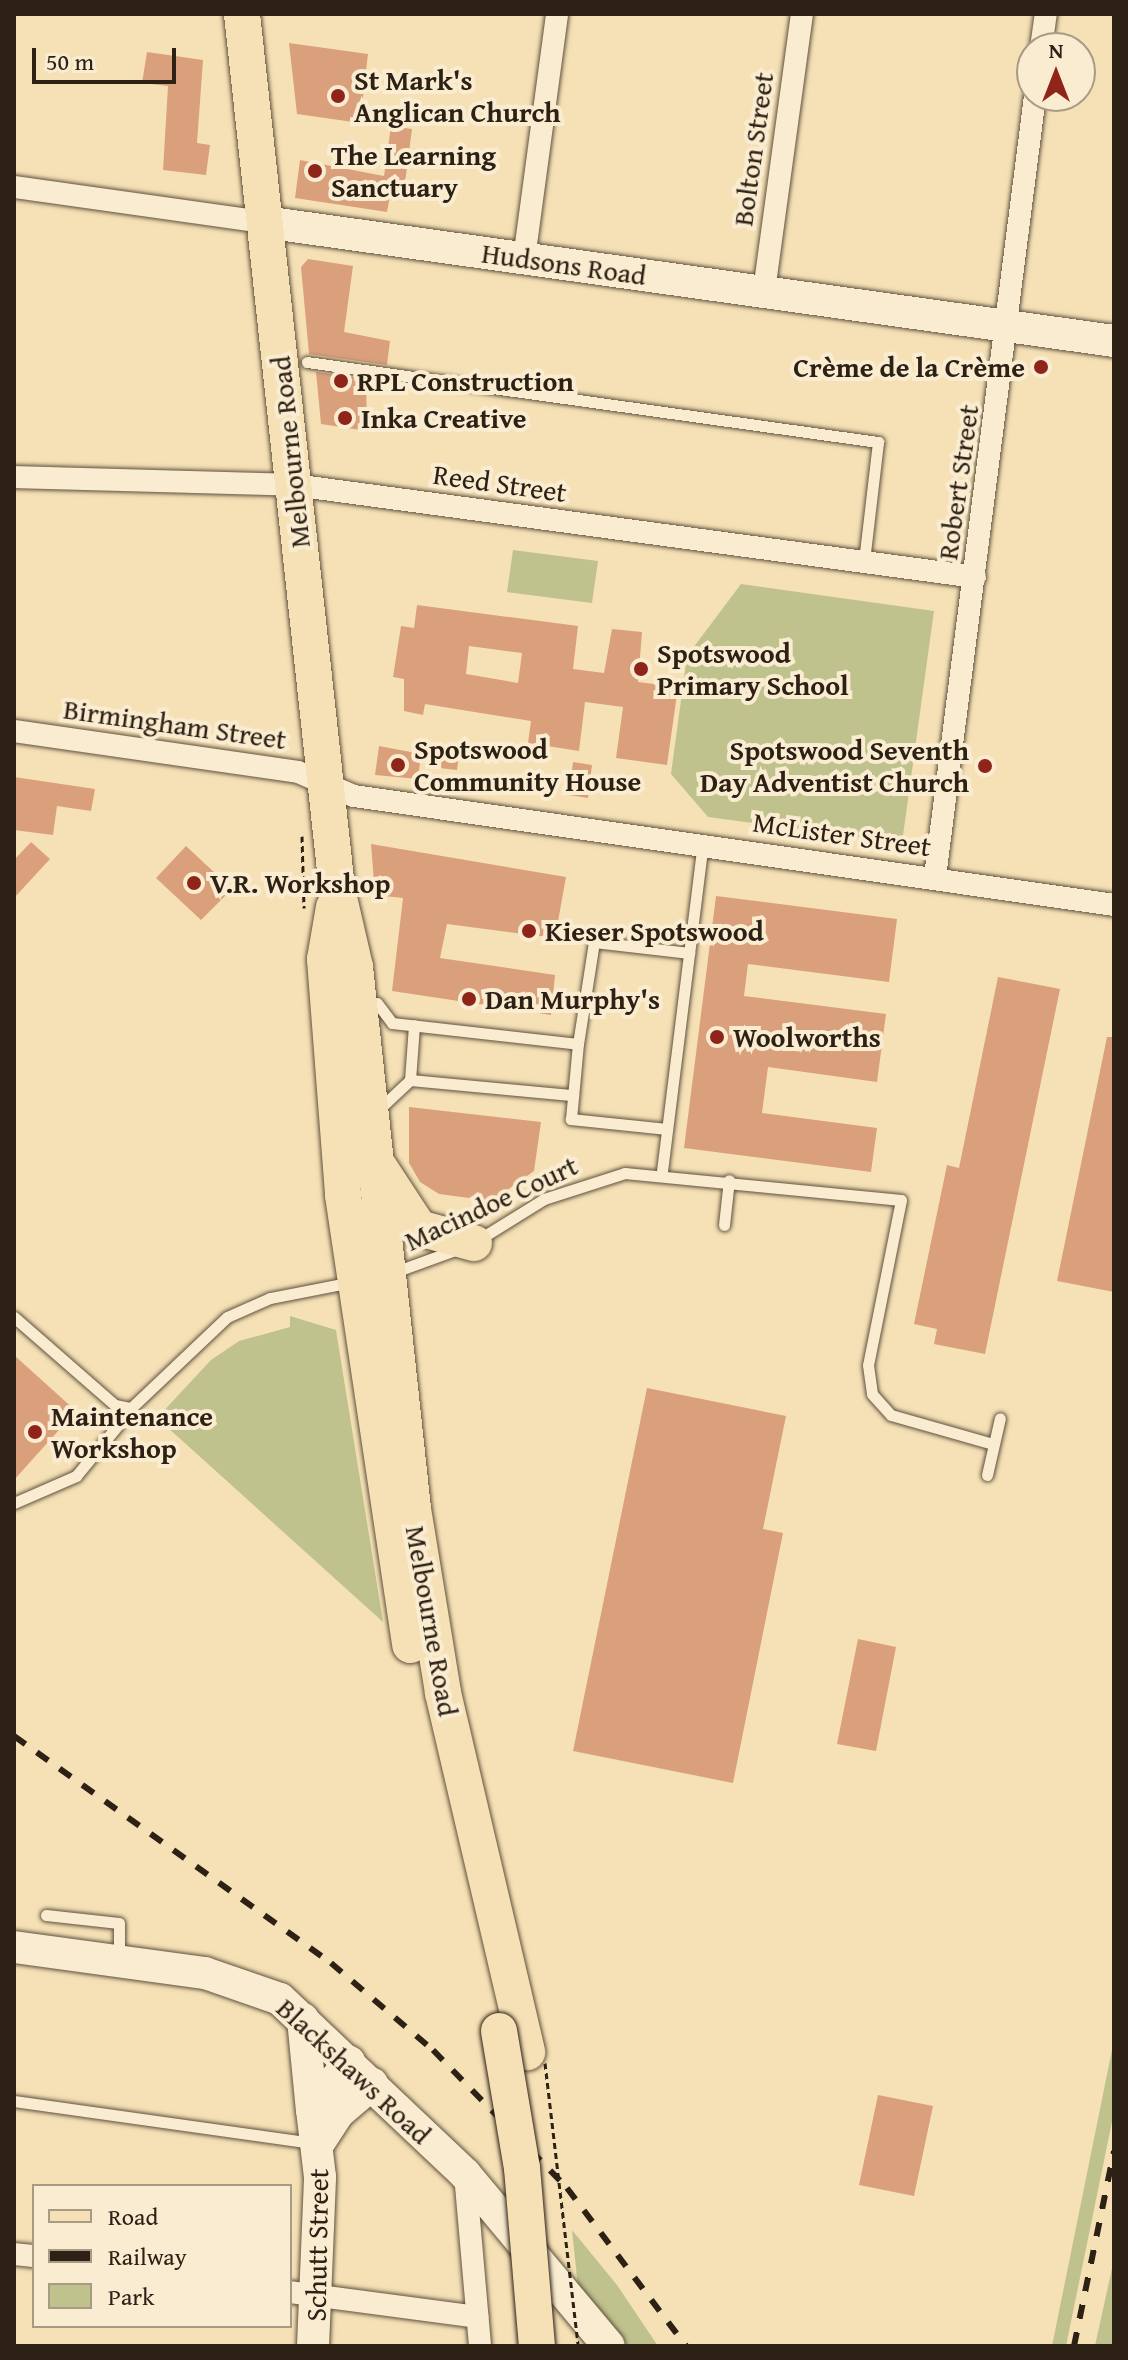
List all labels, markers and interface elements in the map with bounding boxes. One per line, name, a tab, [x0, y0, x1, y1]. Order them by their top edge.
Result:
scale bar	[36, 32, 180, 82]
north arrow	[1016, 32, 1096, 112]
text: N	[1049, 34, 1063, 66]
text: 50 m	[46, 44, 94, 79]
place label: St Mark's Anglican Church	[354, 63, 560, 129]
street label: Bolton Street	[726, 70, 780, 228]
marker: St Mark's Anglican Church	[329, 87, 347, 105]
place label: The Learning Sanctuary	[331, 138, 496, 204]
marker: The Learning Sanctuary	[306, 162, 324, 180]
street label: Hudsons Road	[480, 236, 648, 292]
place label: Crème de la Crème	[793, 350, 1025, 384]
street label: Melbourne Road	[263, 354, 317, 550]
marker: Crème de la Crème	[1032, 358, 1050, 376]
place label: RPL Construction	[357, 364, 574, 398]
marker: RPL Construction	[332, 372, 350, 390]
place label: Inka Creative	[361, 401, 527, 435]
street label: Robert Street	[930, 402, 986, 562]
marker: Inka Creative	[336, 409, 354, 427]
street label: Reed Street	[431, 457, 569, 509]
place label: Spotswood Primary School	[657, 636, 849, 702]
marker: Spotswood Primary School	[632, 660, 650, 678]
street label: Birmingham Street	[62, 692, 288, 756]
place label: Spotswood Community House	[414, 732, 641, 798]
place label: Spotswood Seventh Day Adventist Church	[700, 733, 969, 799]
marker: Spotswood Community House	[389, 756, 407, 774]
marker: Spotswood Seventh Day Adventist Church	[976, 757, 994, 775]
street label: McLister Street	[751, 805, 933, 863]
place label: V.R. Workshop	[210, 866, 390, 900]
marker: V.R. Workshop	[185, 874, 203, 892]
place label: Kieser Spotswood	[545, 914, 764, 948]
marker: Kieser Spotswood	[520, 922, 538, 940]
place label: Dan Murphy's	[485, 982, 660, 1016]
marker: Dan Murphy's	[460, 990, 478, 1008]
place label: Woolworths	[733, 1020, 881, 1054]
marker: Woolworths	[708, 1028, 726, 1046]
street label: Macindoe Court	[399, 1148, 583, 1258]
place label: Maintenance Workshop	[51, 1399, 213, 1465]
marker: Maintenance Workshop	[26, 1423, 44, 1441]
street label: Melbourne Road	[399, 1523, 465, 1719]
street label: Blackshaws Road	[270, 1991, 438, 2151]
street label: Schutt Street	[299, 2168, 335, 2322]
legend	[32, 2184, 292, 2328]
text: Road	[108, 2199, 158, 2234]
text: Railway	[108, 2239, 187, 2274]
text: Park	[108, 2279, 154, 2314]

